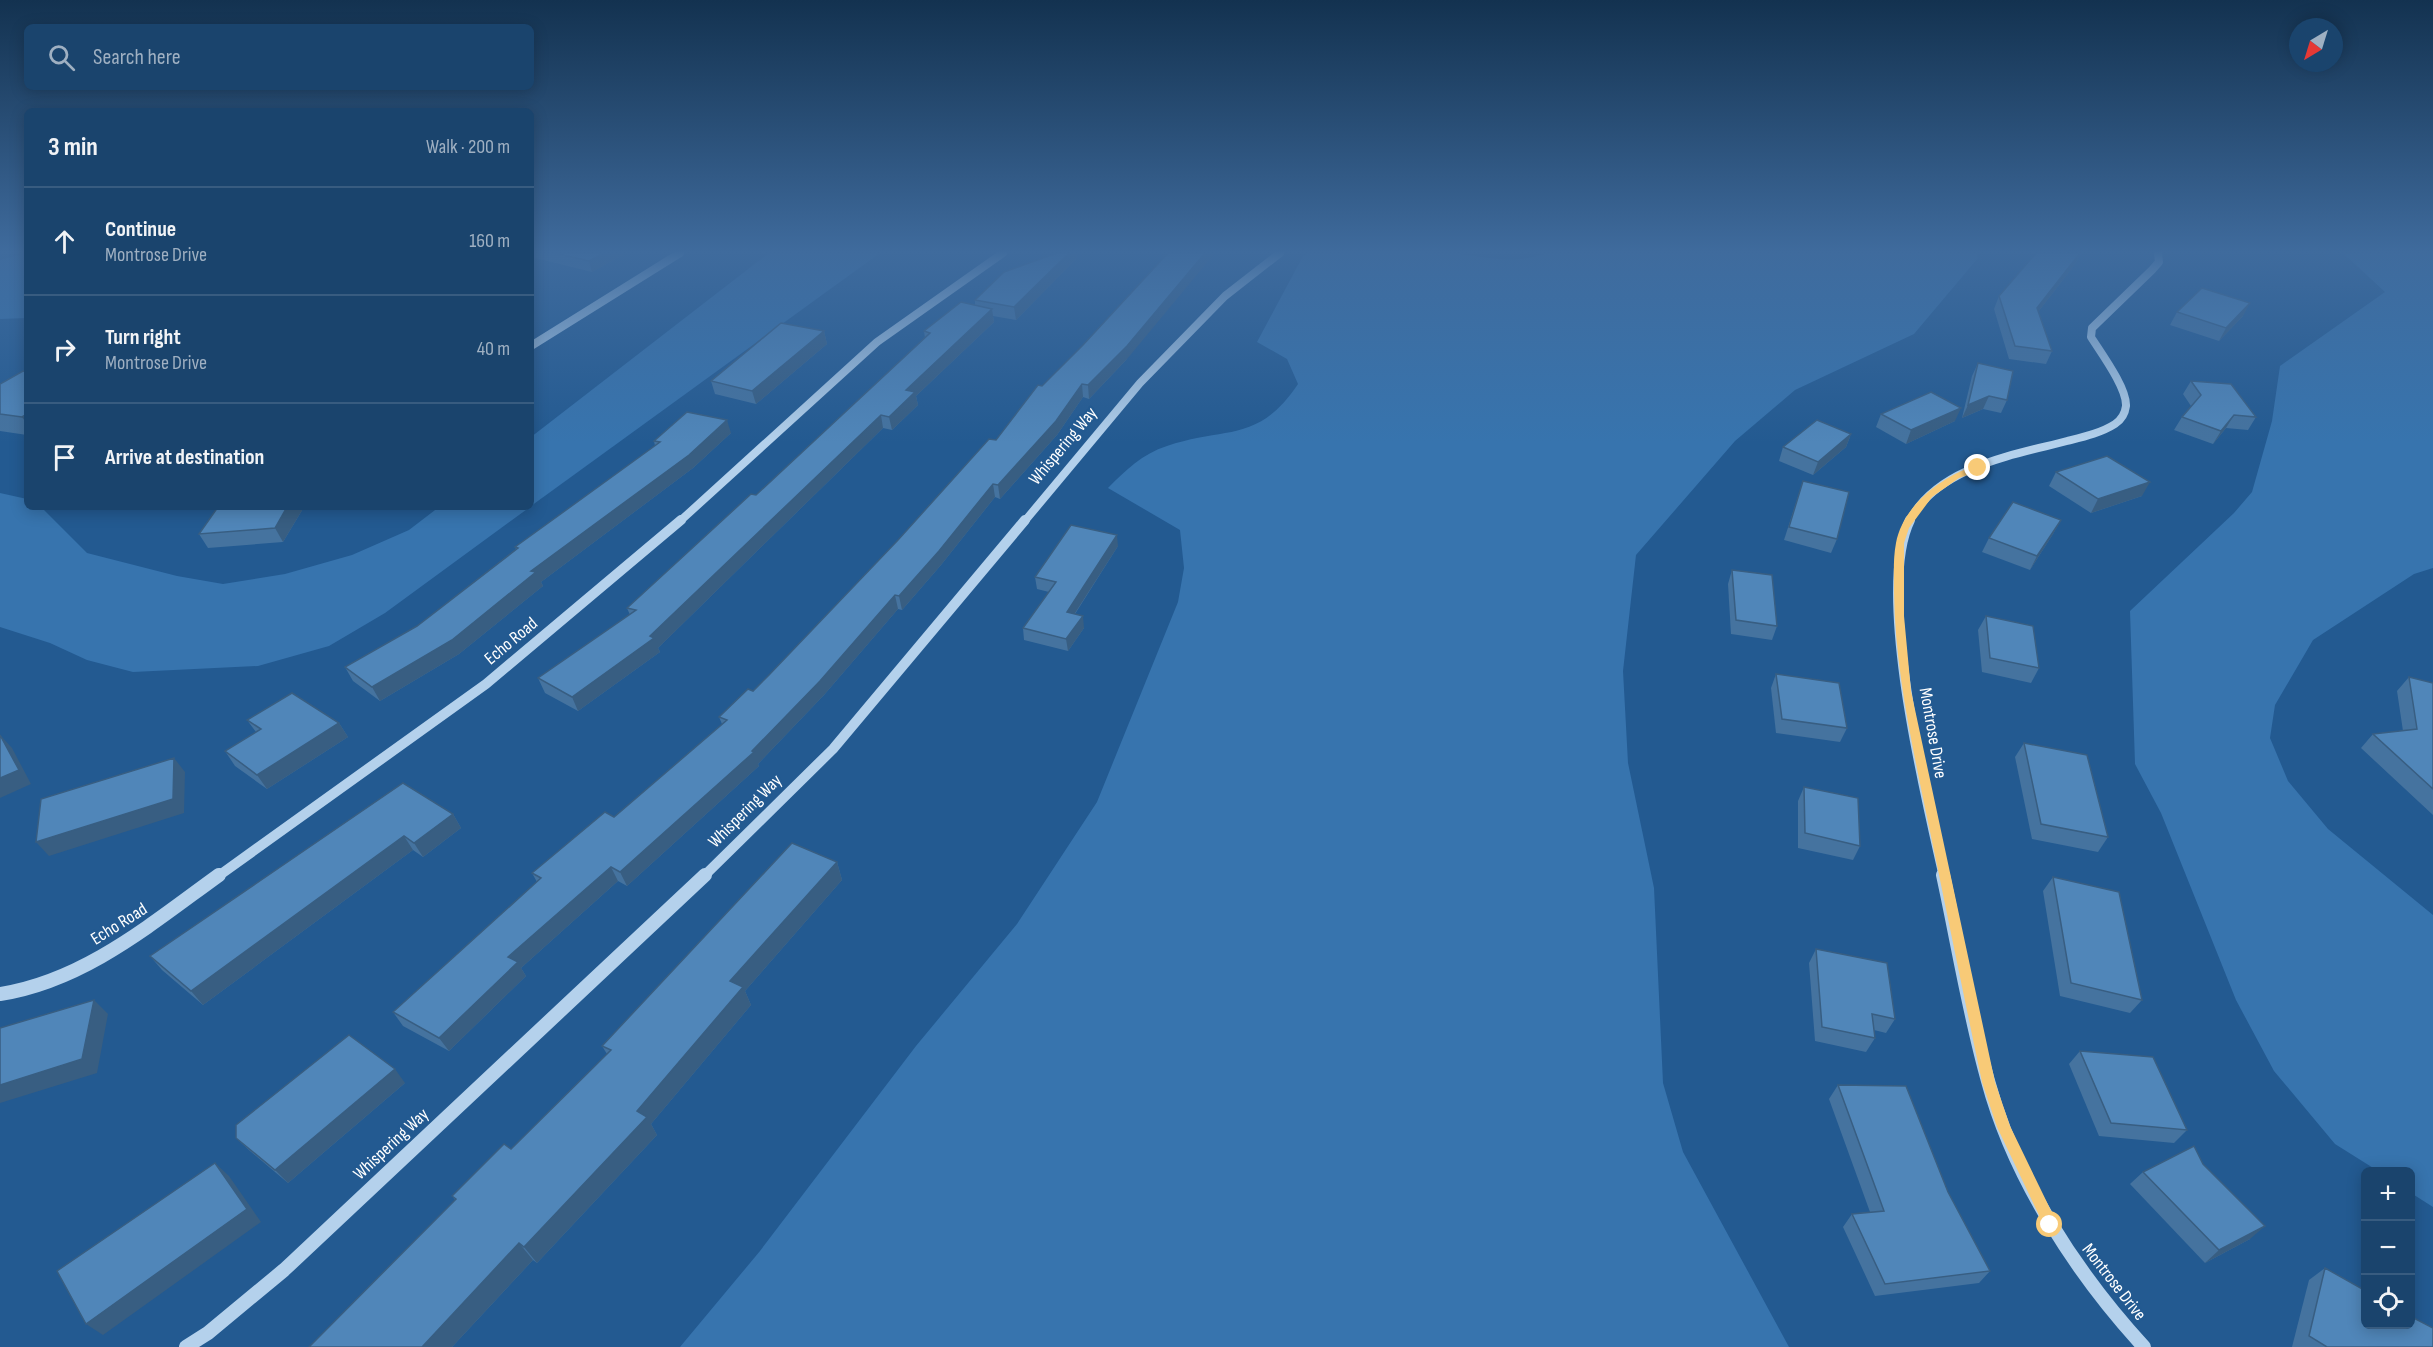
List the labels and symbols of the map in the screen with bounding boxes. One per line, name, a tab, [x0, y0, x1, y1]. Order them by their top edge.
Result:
north arrow	[2289, 18, 2343, 72]
street label: Whispering Way	[1024, 403, 1102, 489]
route end	[1964, 454, 1990, 480]
street label: Echo Road	[480, 613, 542, 669]
street label: Montrose Drive	[1915, 686, 1951, 780]
street label: Whispering Way	[704, 770, 786, 852]
street label: Echo Road	[87, 899, 151, 949]
street label: Whispering Way	[349, 1104, 433, 1184]
route start	[2036, 1211, 2062, 1237]
street label: Montrose Drive	[2077, 1239, 2151, 1325]

